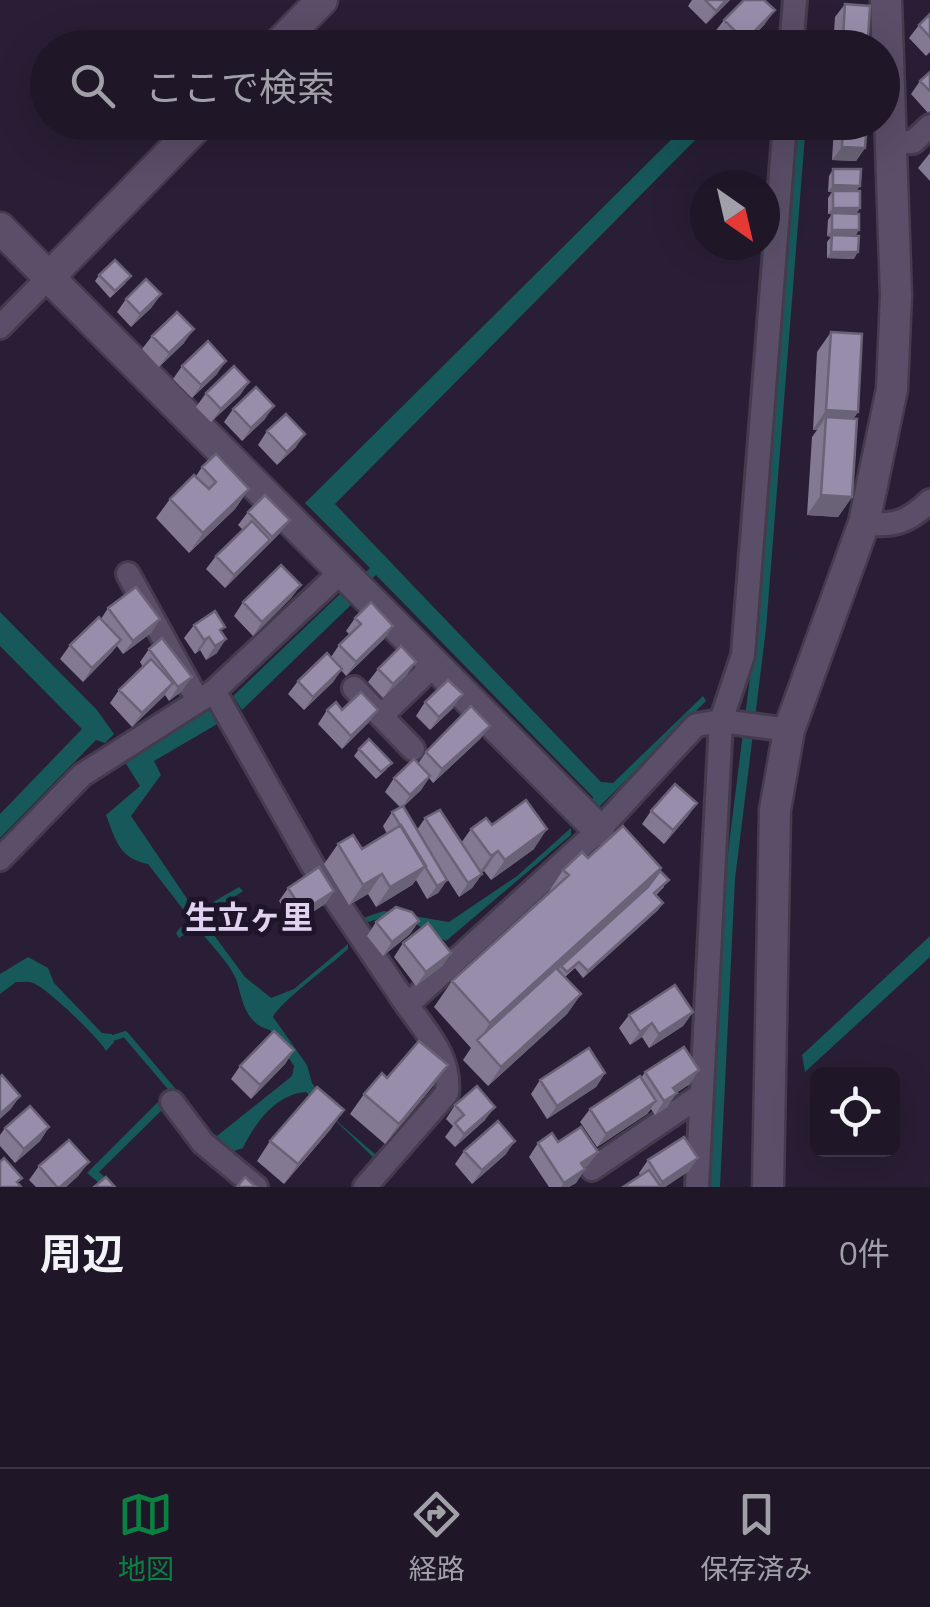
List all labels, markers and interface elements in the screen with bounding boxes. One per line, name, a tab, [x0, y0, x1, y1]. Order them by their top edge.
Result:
search box	[30, 30, 900, 140]
icon: search	[65, 58, 120, 113]
text: ここで検索	[145, 63, 335, 114]
north arrow	[690, 170, 780, 260]
district label: 生立ヶ里	[185, 897, 313, 940]
map controls	[810, 1067, 900, 1157]
button: locate	[810, 1067, 900, 1157]
text: 周辺	[40, 1227, 124, 1284]
text: 0件	[839, 1233, 890, 1276]
tab: 地図	[118, 1487, 174, 1589]
tab: 経路	[409, 1487, 465, 1589]
tab: 保存済み	[700, 1487, 812, 1589]

